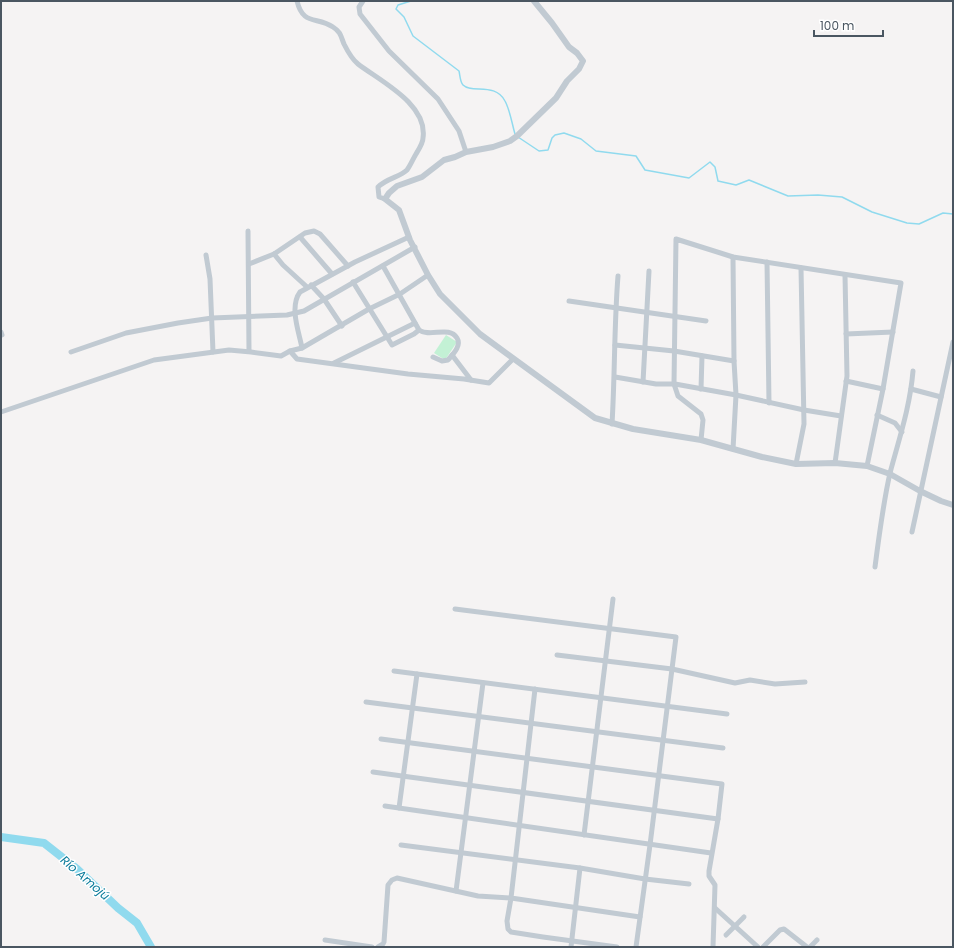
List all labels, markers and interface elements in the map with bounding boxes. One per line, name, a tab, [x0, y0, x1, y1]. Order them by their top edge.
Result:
scale bar	[814, 12, 883, 38]
text: 100 m	[820, 17, 854, 34]
water label: Río Amojú	[57, 851, 114, 904]

